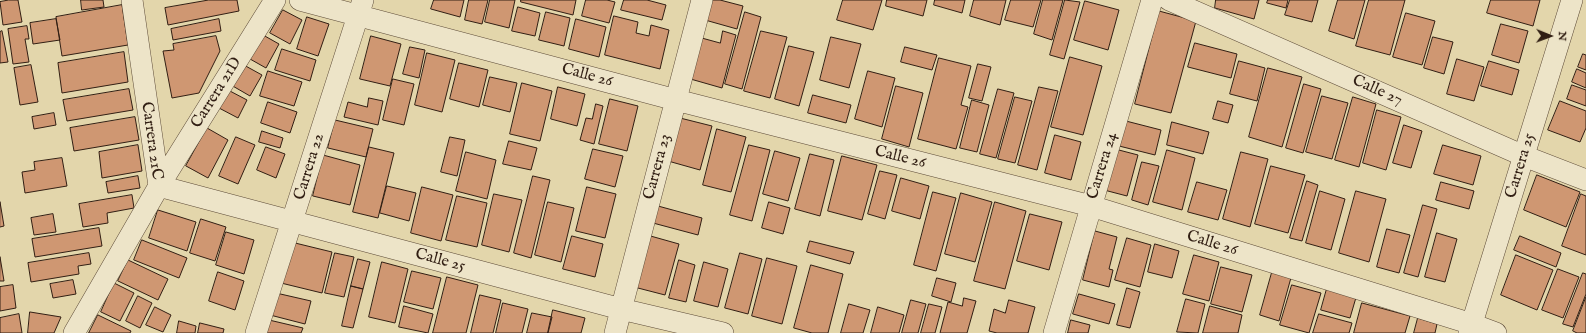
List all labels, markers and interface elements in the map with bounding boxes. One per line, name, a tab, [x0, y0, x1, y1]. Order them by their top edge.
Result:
north arrow	[1530, 16, 1570, 56]
text: N	[1555, 31, 1569, 41]
street label: Carrera 21D	[188, 54, 246, 132]
street label: Calle 26	[559, 60, 615, 92]
street label: Calle 27	[1349, 72, 1405, 110]
street label: Carrera 21C	[136, 101, 166, 181]
street label: Carrera 24	[1084, 130, 1122, 202]
street label: Carrera 22	[291, 131, 329, 203]
street label: Carrera 25	[1502, 131, 1540, 201]
street label: Carrera 23	[640, 132, 676, 202]
street label: Calle 26	[872, 142, 928, 174]
street label: Calle 26	[1184, 227, 1240, 261]
street label: Calle 25	[413, 245, 467, 277]

